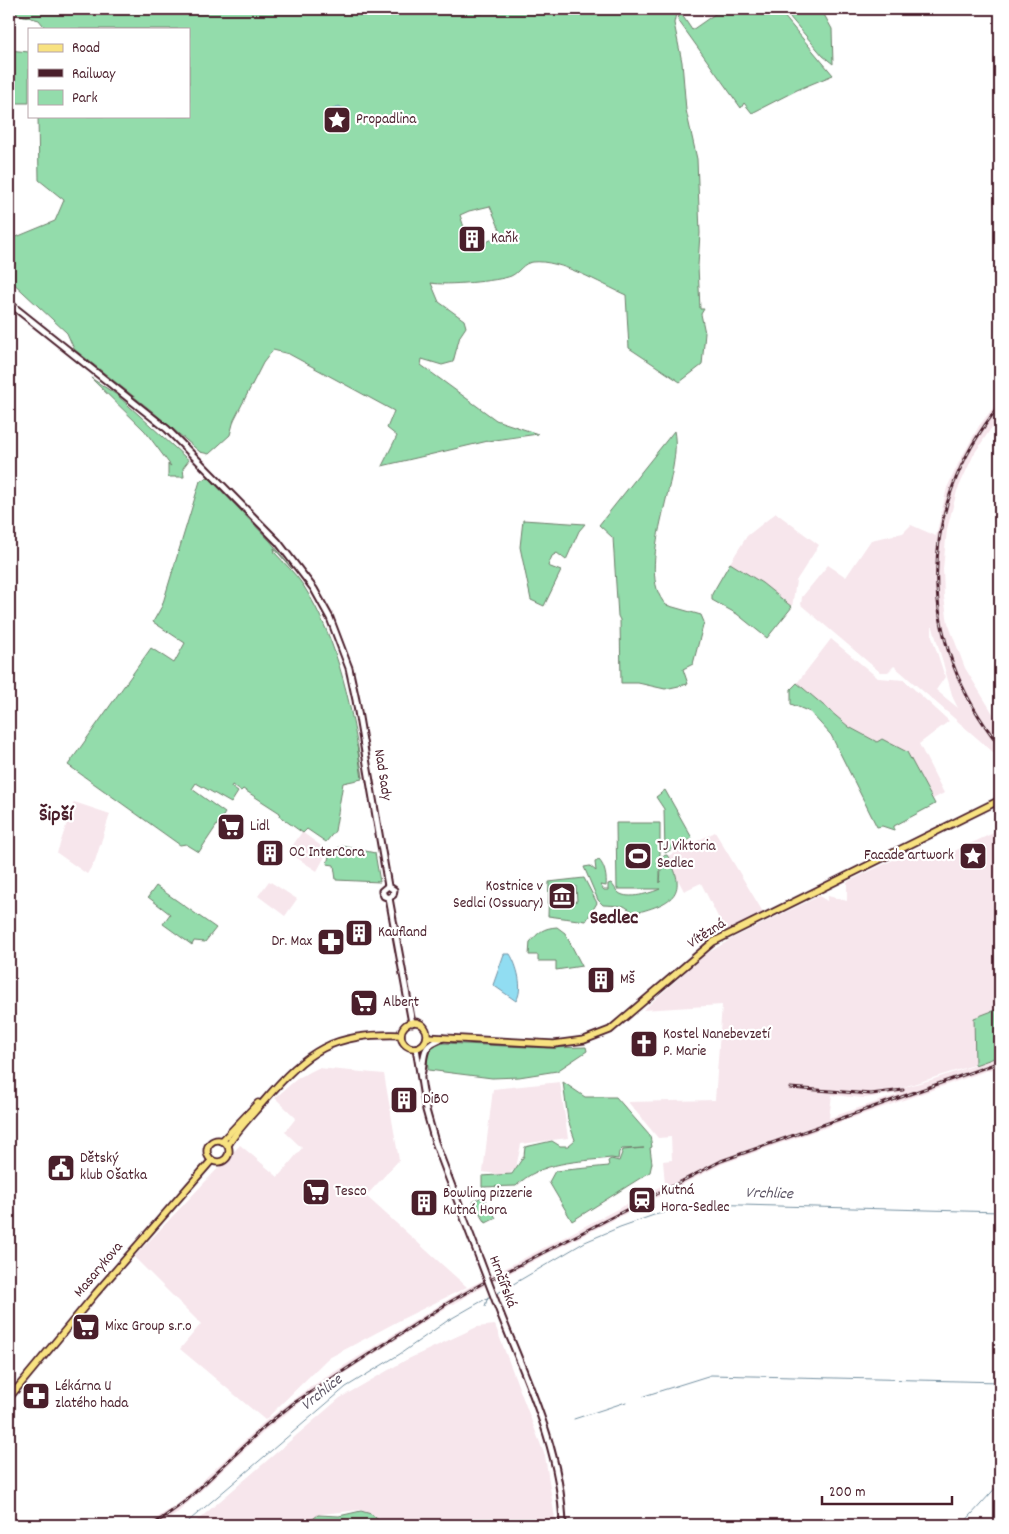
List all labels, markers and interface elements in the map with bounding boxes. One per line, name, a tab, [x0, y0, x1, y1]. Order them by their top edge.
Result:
legend	[28, 28, 190, 118]
text: Road	[72, 38, 100, 60]
text: Railway	[72, 64, 116, 86]
text: Park	[72, 88, 98, 110]
place icon: Propadlina	[322, 105, 352, 135]
place label: Propadlina	[356, 109, 417, 131]
building icon: Kaňk	[457, 224, 487, 254]
place label: Kaňk	[491, 228, 518, 250]
street label: Nad Sady	[367, 748, 397, 803]
district label: Šipší	[39, 802, 75, 830]
supermarket icon: Lidl	[216, 812, 246, 842]
place label: Lidl	[250, 816, 270, 838]
place label: TJ Viktoria Sedlec	[657, 836, 717, 875]
building icon: OC InterCora	[255, 838, 285, 868]
sports icon: TJ Viktoria Sedlec	[623, 841, 653, 871]
place icon: Facade artwork	[958, 841, 988, 871]
place label: OC InterCora	[289, 842, 365, 864]
place label: Facade artwork	[864, 845, 954, 867]
place label: Kostnice v Sedlci (Ossuary)	[453, 876, 544, 915]
museum icon: Kostnice v Sedlci (Ossuary)	[547, 881, 577, 911]
district label: Sedlec	[590, 905, 638, 933]
street label: Vítězná	[683, 913, 731, 955]
building icon: Kaufland	[344, 918, 374, 948]
place label: Kaufland	[378, 922, 427, 944]
pharmacy icon: Dr. Max	[316, 927, 346, 957]
place label: Dr. Max	[271, 931, 312, 953]
building icon: MŠ	[586, 965, 616, 995]
place label: MŠ	[620, 969, 635, 991]
supermarket icon: Albert	[349, 988, 379, 1018]
place label: Albert	[383, 992, 419, 1014]
place label: Kostel Nanebevzetí P. Marie	[663, 1024, 771, 1063]
church icon: Kostel Nanebevzetí P. Marie	[629, 1029, 659, 1059]
building icon: DiBO	[389, 1085, 419, 1115]
place label: DiBO	[423, 1089, 449, 1111]
place label: Dětský klub Ošatka	[80, 1148, 148, 1187]
public building icon: Dětský klub Ošatka	[46, 1153, 76, 1183]
supermarket icon: Tesco	[301, 1177, 331, 1207]
place label: Kutná Hora-Sedlec	[661, 1180, 730, 1219]
place label: Tesco	[335, 1181, 367, 1203]
water label: Vrchlice	[745, 1182, 794, 1206]
place label: Bowling pizzerie Kutná Hora	[443, 1183, 533, 1222]
station icon: Kutná Hora-Sedlec	[627, 1185, 657, 1215]
building icon: Bowling pizzerie Kutná Hora	[409, 1188, 439, 1218]
street label: Masarykova	[69, 1237, 130, 1303]
street label: Hrnčířská	[482, 1253, 522, 1312]
supermarket icon: Mixc Group s.r.o	[71, 1312, 101, 1342]
place label: Mixc Group s.r.o	[105, 1316, 192, 1338]
water label: Vrchlice	[296, 1368, 348, 1417]
place label: Lékárna U zlatého hada	[55, 1376, 129, 1415]
pharmacy icon: Lékárna U zlatého hada	[21, 1381, 51, 1411]
scale bar	[822, 1474, 952, 1506]
text: 200 m	[829, 1482, 866, 1504]

